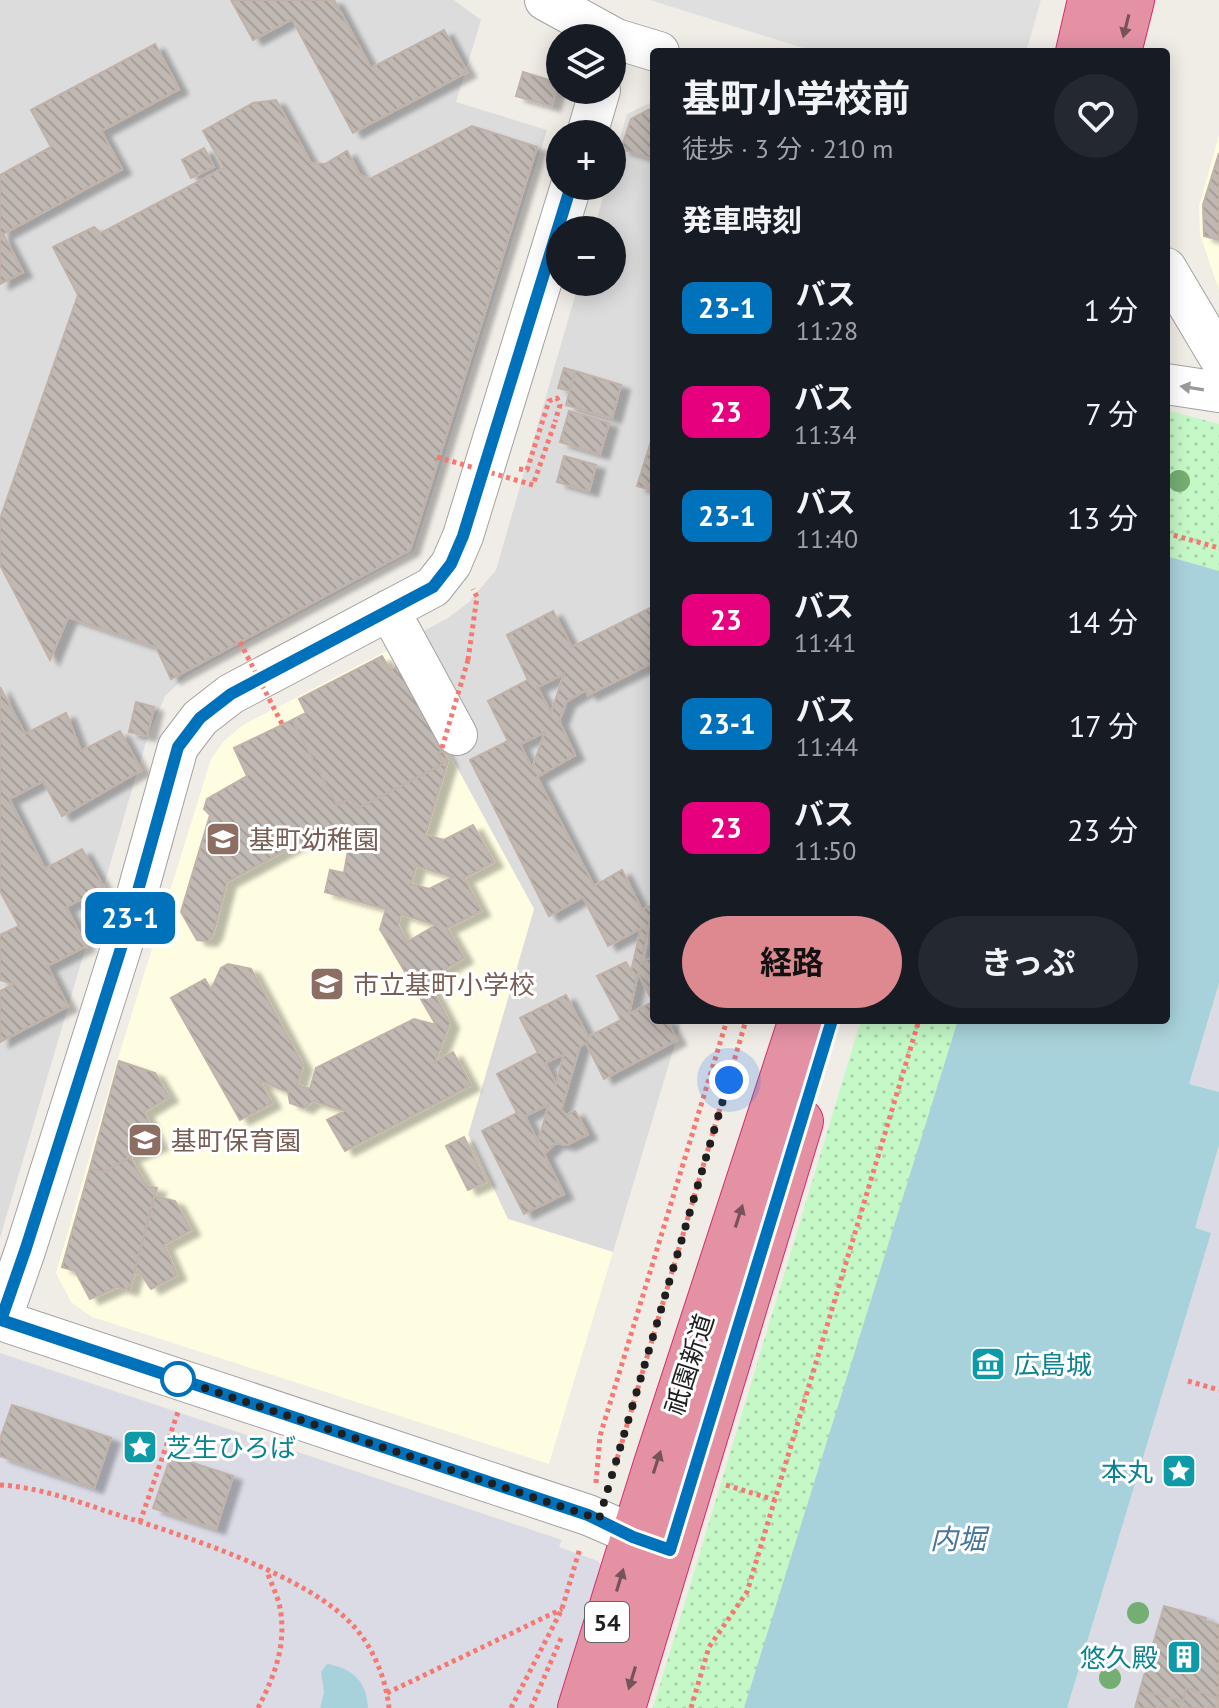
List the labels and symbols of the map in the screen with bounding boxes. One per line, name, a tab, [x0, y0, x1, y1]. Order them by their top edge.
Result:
one-way arrow	[1119, 14, 1131, 39]
one-way arrow	[1180, 381, 1205, 394]
school or university icon: 基町幼稚園	[204, 820, 242, 858]
place label: 基町幼稚園	[249, 823, 379, 856]
line badge: 23-1	[74, 892, 186, 944]
school or university icon: 市立基町小学校	[308, 965, 346, 1003]
place label: 市立基町小学校	[353, 968, 535, 1001]
your location	[709, 1060, 749, 1100]
school or university icon: 基町保育園	[126, 1121, 164, 1159]
place label: 基町保育園	[171, 1124, 301, 1157]
one-way arrow	[733, 1203, 745, 1227]
street label: 祇園新道	[657, 1309, 721, 1419]
museum icon: 広島城	[969, 1345, 1007, 1383]
place label: 広島城	[1014, 1348, 1092, 1381]
unlabelled marker	[161, 1362, 195, 1396]
place icon: 芝生ひろば	[121, 1428, 159, 1466]
place label: 芝生ひろば	[166, 1431, 296, 1464]
one-way arrow	[651, 1450, 663, 1474]
place icon: 本丸	[1160, 1452, 1198, 1490]
place label: 本丸	[1101, 1455, 1153, 1488]
water label: 内堀	[930, 1520, 990, 1557]
one-way arrow	[614, 1568, 627, 1592]
road number: 54	[585, 1602, 629, 1642]
building icon: 悠久殿	[1165, 1638, 1203, 1676]
place label: 悠久殿	[1080, 1641, 1158, 1674]
one-way arrow	[625, 1667, 638, 1691]

